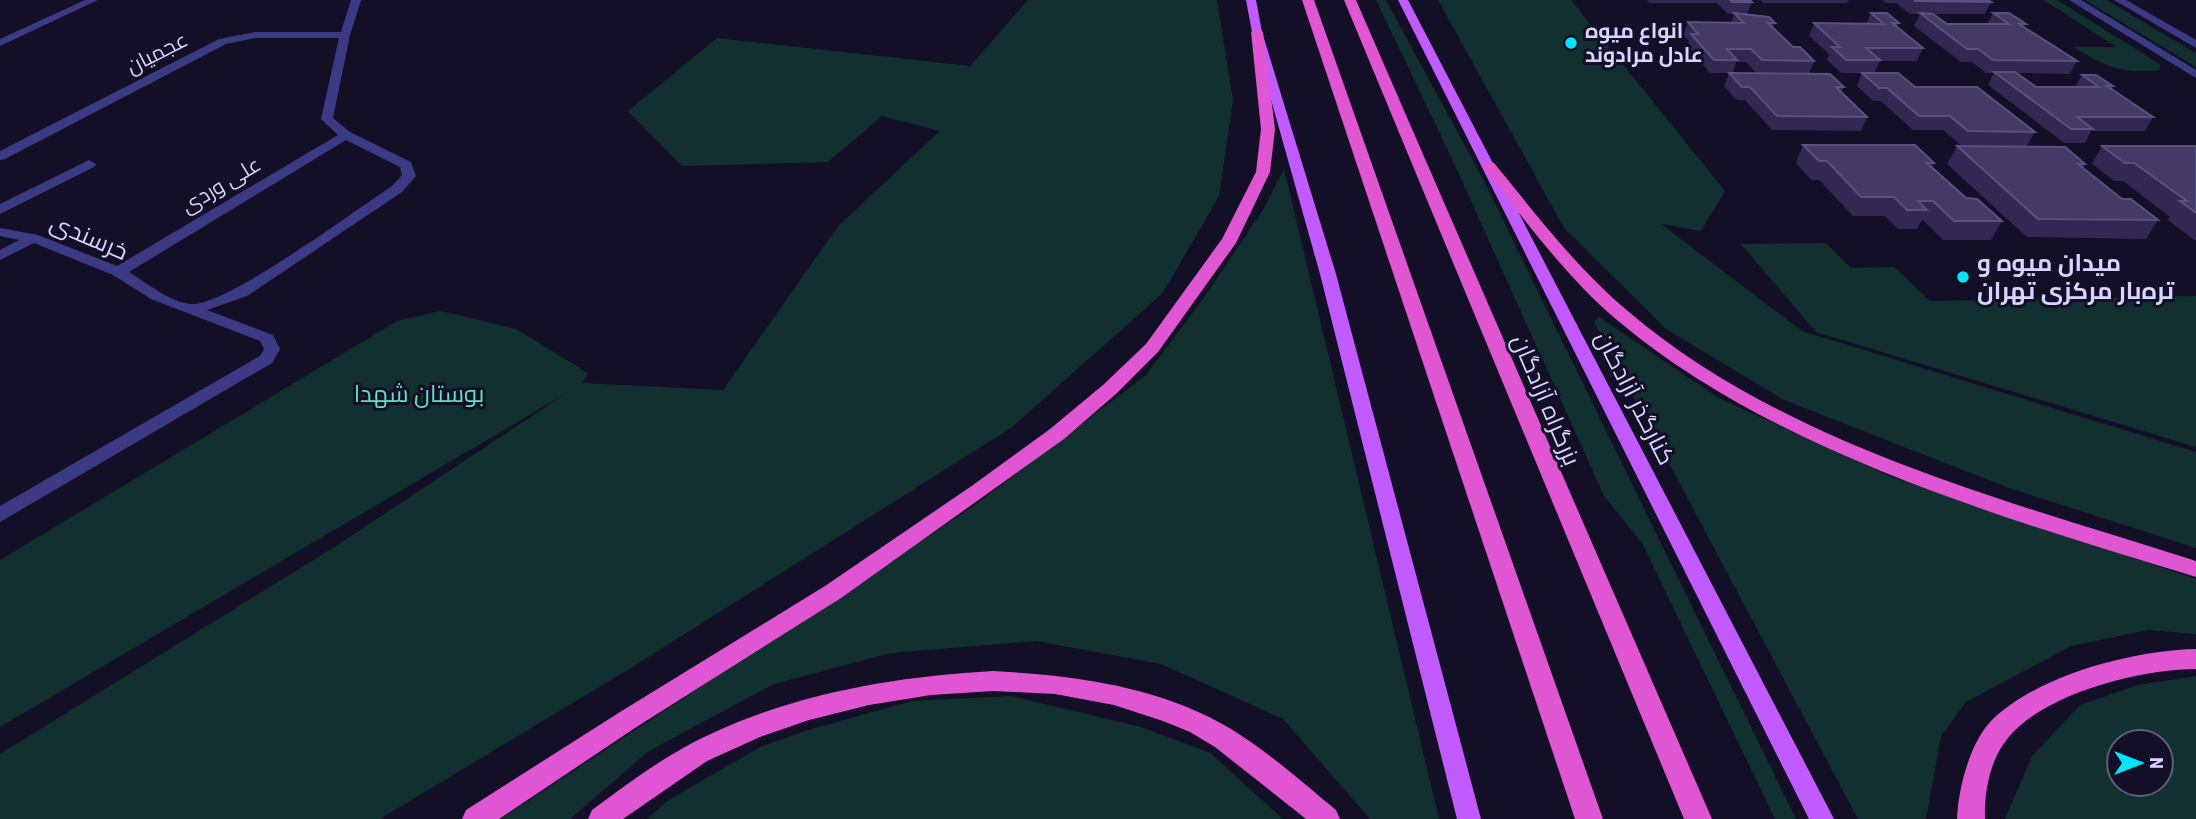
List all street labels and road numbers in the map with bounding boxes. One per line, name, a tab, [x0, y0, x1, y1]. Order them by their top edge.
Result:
street label: عجمیان	[122, 27, 192, 79]
street label: علی وردی	[177, 152, 265, 219]
street label: خرسندی	[46, 208, 132, 266]
street label: کنارگذر آزادگان	[1589, 326, 1681, 470]
street label: بزرگراه آزادگان	[1506, 330, 1586, 470]

